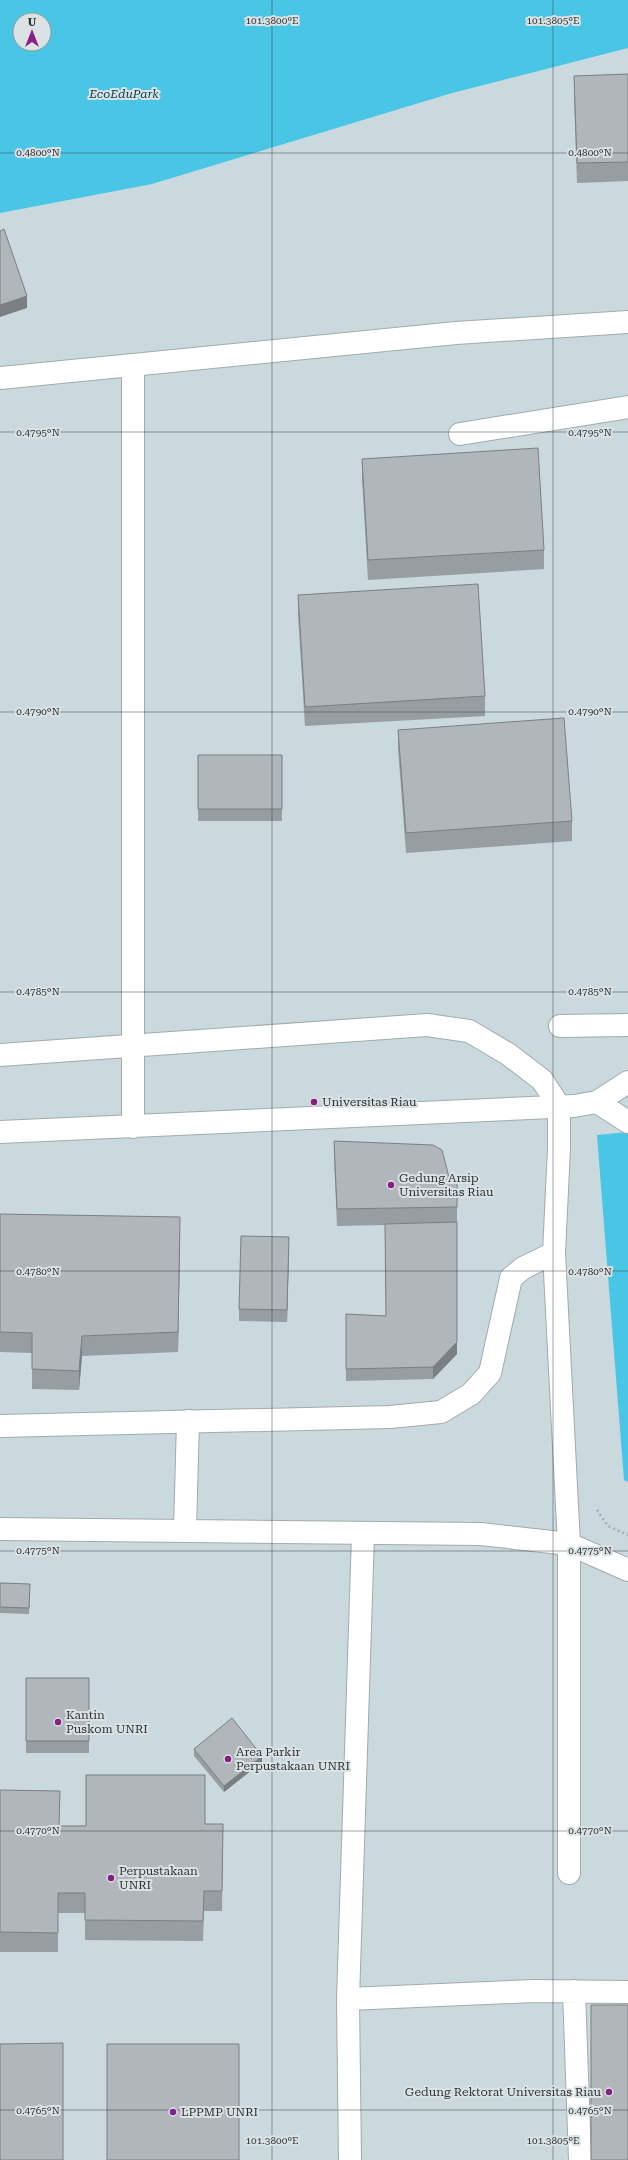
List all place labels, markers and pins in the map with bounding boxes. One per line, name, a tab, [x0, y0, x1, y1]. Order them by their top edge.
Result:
place label: Universitas Riau	[322, 1095, 417, 1109]
marker: Universitas Riau	[309, 1097, 319, 1107]
place label: Gedung Arsip Universitas Riau	[399, 1171, 494, 1199]
marker: Gedung Arsip Universitas Riau	[386, 1180, 396, 1190]
place label: Kantin Puskom UNRI	[66, 1708, 148, 1736]
marker: Kantin Puskom UNRI	[53, 1717, 63, 1727]
place label: Area Parkir Perpustakaan UNRI	[236, 1745, 350, 1773]
marker: Area Parkir Perpustakaan UNRI	[223, 1754, 233, 1764]
place label: Perpustakaan UNRI	[119, 1864, 198, 1892]
marker: Perpustakaan UNRI	[106, 1873, 116, 1883]
place label: Gedung Rektorat Universitas Riau	[405, 2085, 602, 2099]
marker: Gedung Rektorat Universitas Riau	[604, 2087, 614, 2097]
place label: LPPMP UNRI	[181, 2105, 258, 2119]
marker: LPPMP UNRI	[168, 2107, 178, 2117]

